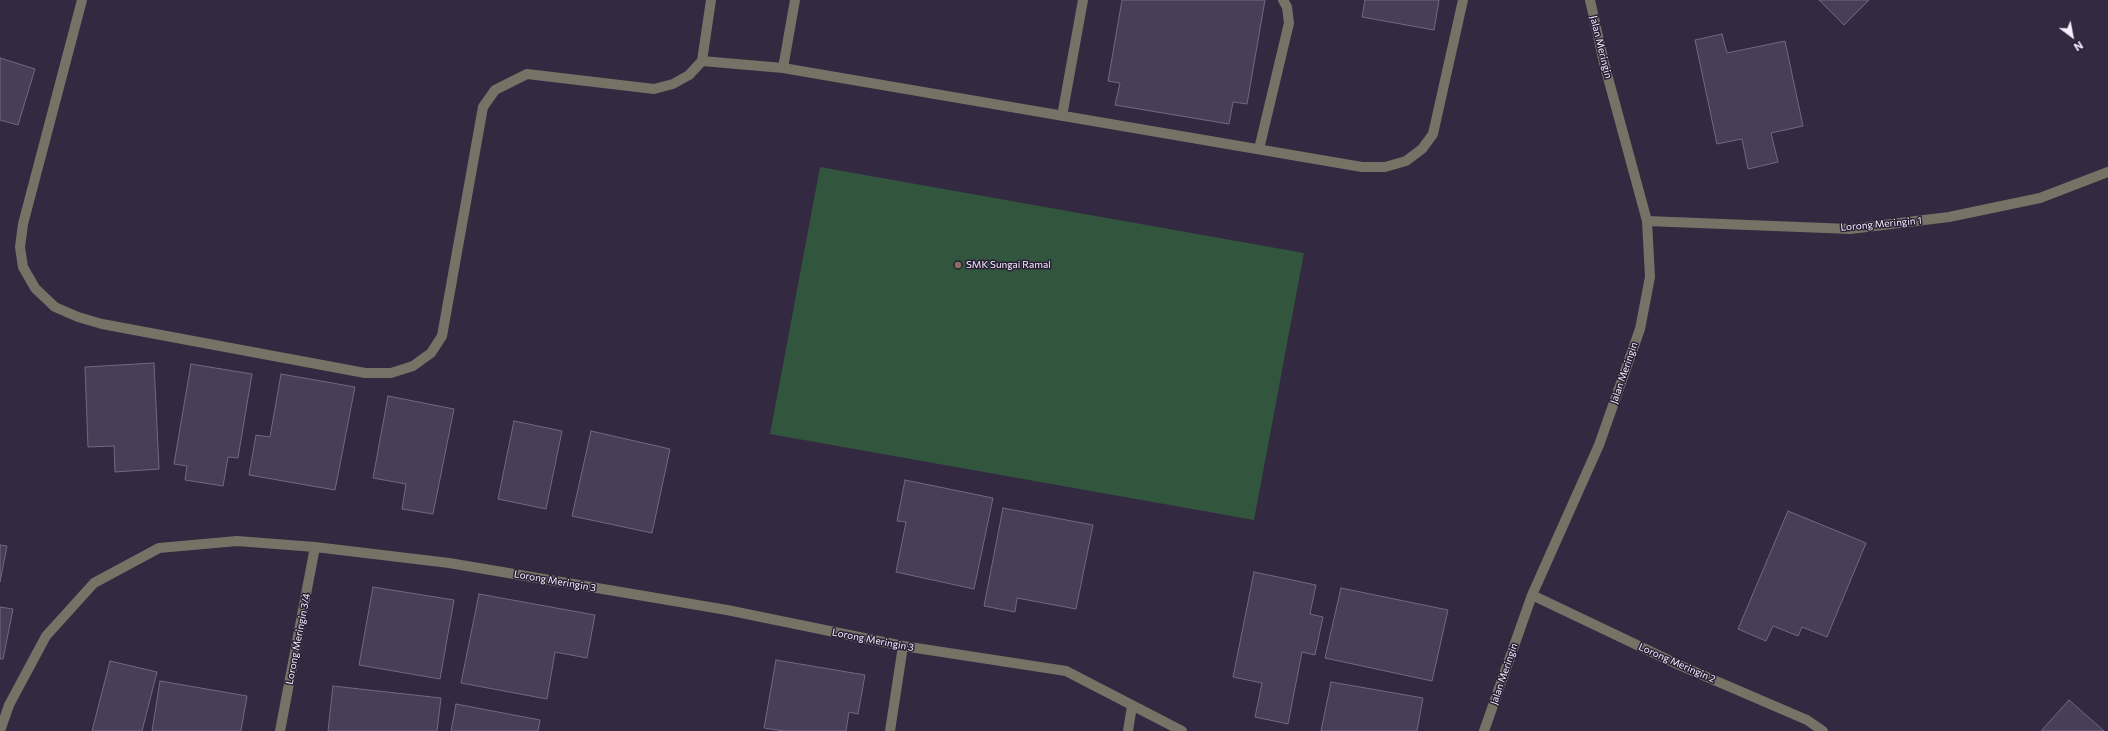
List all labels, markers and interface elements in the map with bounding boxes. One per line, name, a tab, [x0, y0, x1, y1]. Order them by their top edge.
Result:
street label: Jalan Meringin	[1587, 14, 1615, 80]
north arrow	[2052, 16, 2092, 56]
text: N	[2072, 39, 2086, 54]
street label: Lorong Meringin 1	[1840, 214, 1922, 234]
place label: SMK Sungai Ramal	[966, 259, 1051, 271]
marker: SMK Sungai Ramal	[953, 260, 963, 270]
street label: Jalan Meringin	[1608, 341, 1640, 405]
street label: Lorong Meringin 3	[513, 568, 597, 594]
street label: Lorong Meringin 3/4	[283, 592, 313, 686]
street label: Lorong Meringin 3	[831, 626, 915, 654]
street label: Lorong Meringin 2	[1637, 641, 1717, 685]
street label: Jalan Meringin	[1488, 642, 1520, 706]

